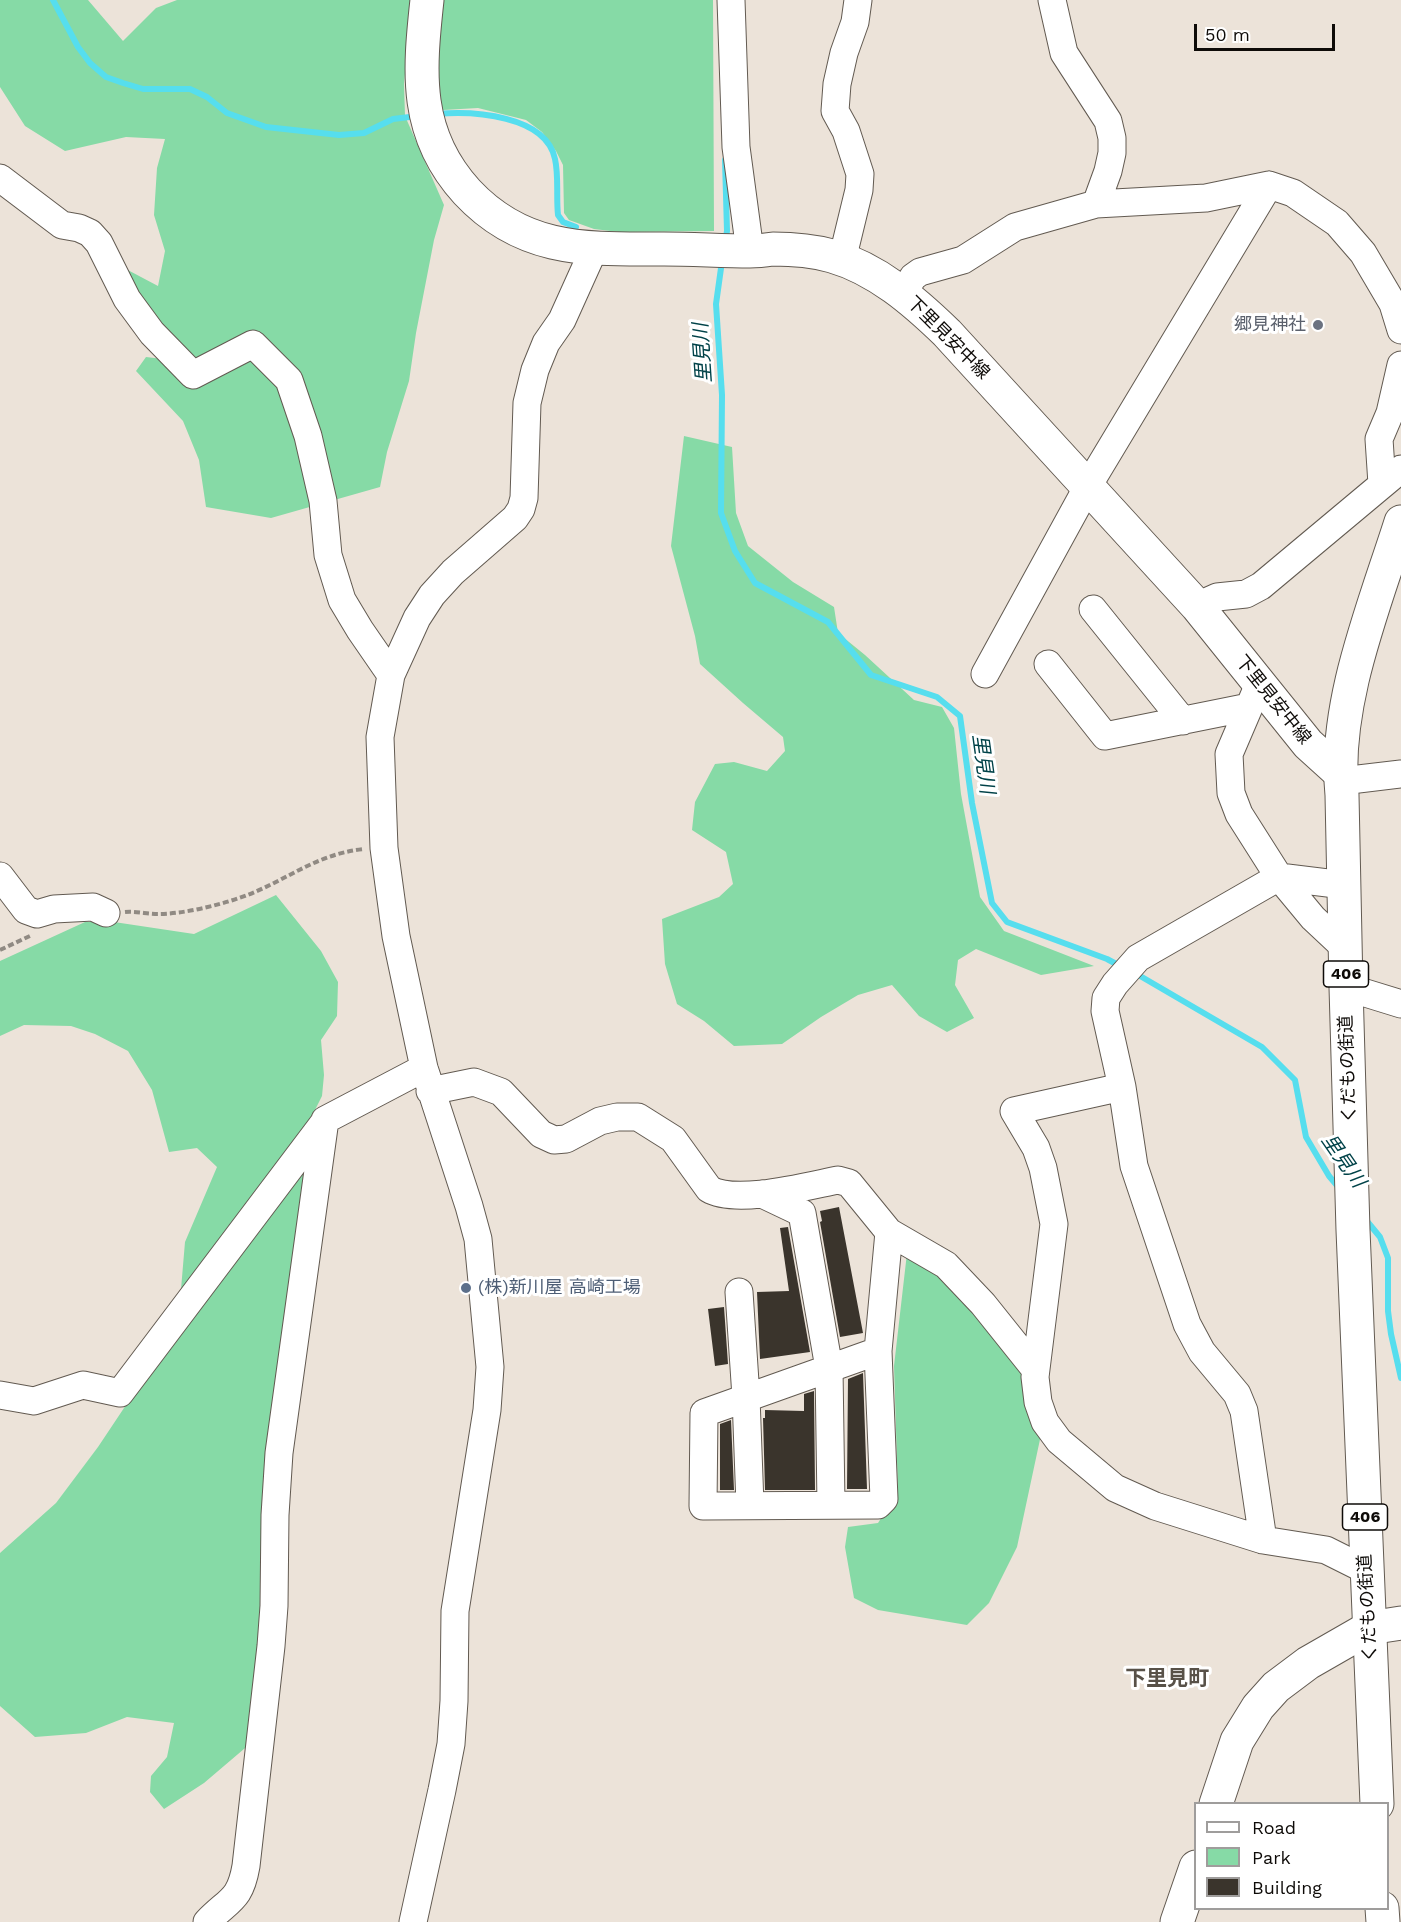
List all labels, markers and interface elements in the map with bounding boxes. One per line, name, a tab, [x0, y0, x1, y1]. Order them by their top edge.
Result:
scale bar	[1197, 12, 1338, 50]
text: 50 m	[1205, 24, 1250, 45]
street label: 下里見安中線	[902, 292, 994, 384]
place label: 郷見神社	[1234, 314, 1306, 336]
marker: 郷見神社	[1311, 318, 1325, 332]
water label: 里見川	[689, 322, 717, 384]
street label: 下里見安中線	[1231, 651, 1315, 749]
water label: 里見川	[967, 733, 999, 795]
road number: 406	[1324, 961, 1368, 987]
street label: くだもの街道	[1335, 1015, 1361, 1123]
water label: 里見川	[1316, 1130, 1370, 1192]
place label: (株)新川屋 高崎工場	[478, 1277, 641, 1299]
marker: (株)新川屋 高崎工場	[459, 1281, 473, 1295]
road number: 406	[1342, 1504, 1388, 1530]
street label: くだもの街道	[1354, 1554, 1382, 1662]
district label: 下里見町	[1125, 1666, 1209, 1692]
legend	[1194, 1802, 1389, 1910]
text: Road	[1252, 1817, 1296, 1838]
text: Park	[1252, 1847, 1291, 1868]
text: Building	[1252, 1877, 1322, 1898]

